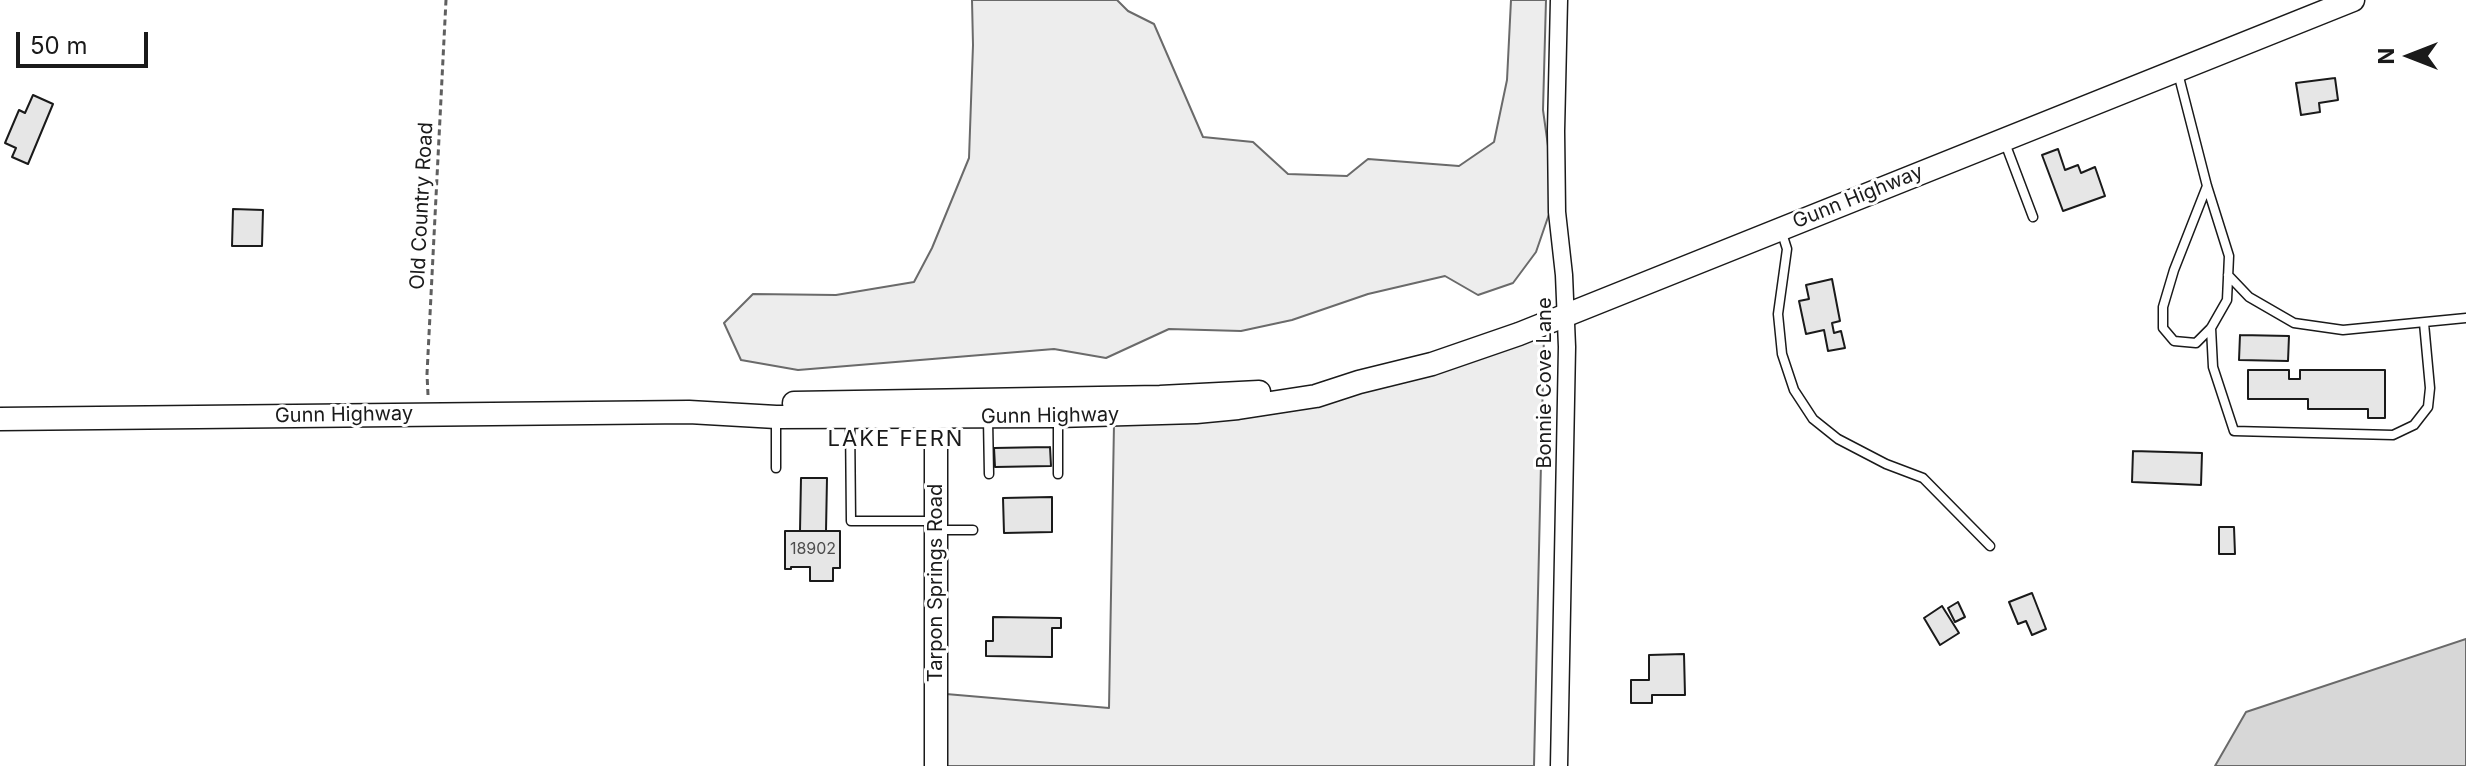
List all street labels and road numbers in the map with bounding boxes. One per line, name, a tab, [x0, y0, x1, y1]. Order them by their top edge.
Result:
street label: Old Country Road	[406, 122, 438, 290]
street label: Gunn Highway	[1789, 160, 1927, 234]
street label: Bonnie Cove Lane	[1533, 297, 1557, 469]
street label: Gunn Highway	[275, 402, 413, 428]
street label: Gunn Highway	[981, 403, 1119, 429]
street label: Tarpon Springs Road	[924, 484, 948, 682]

